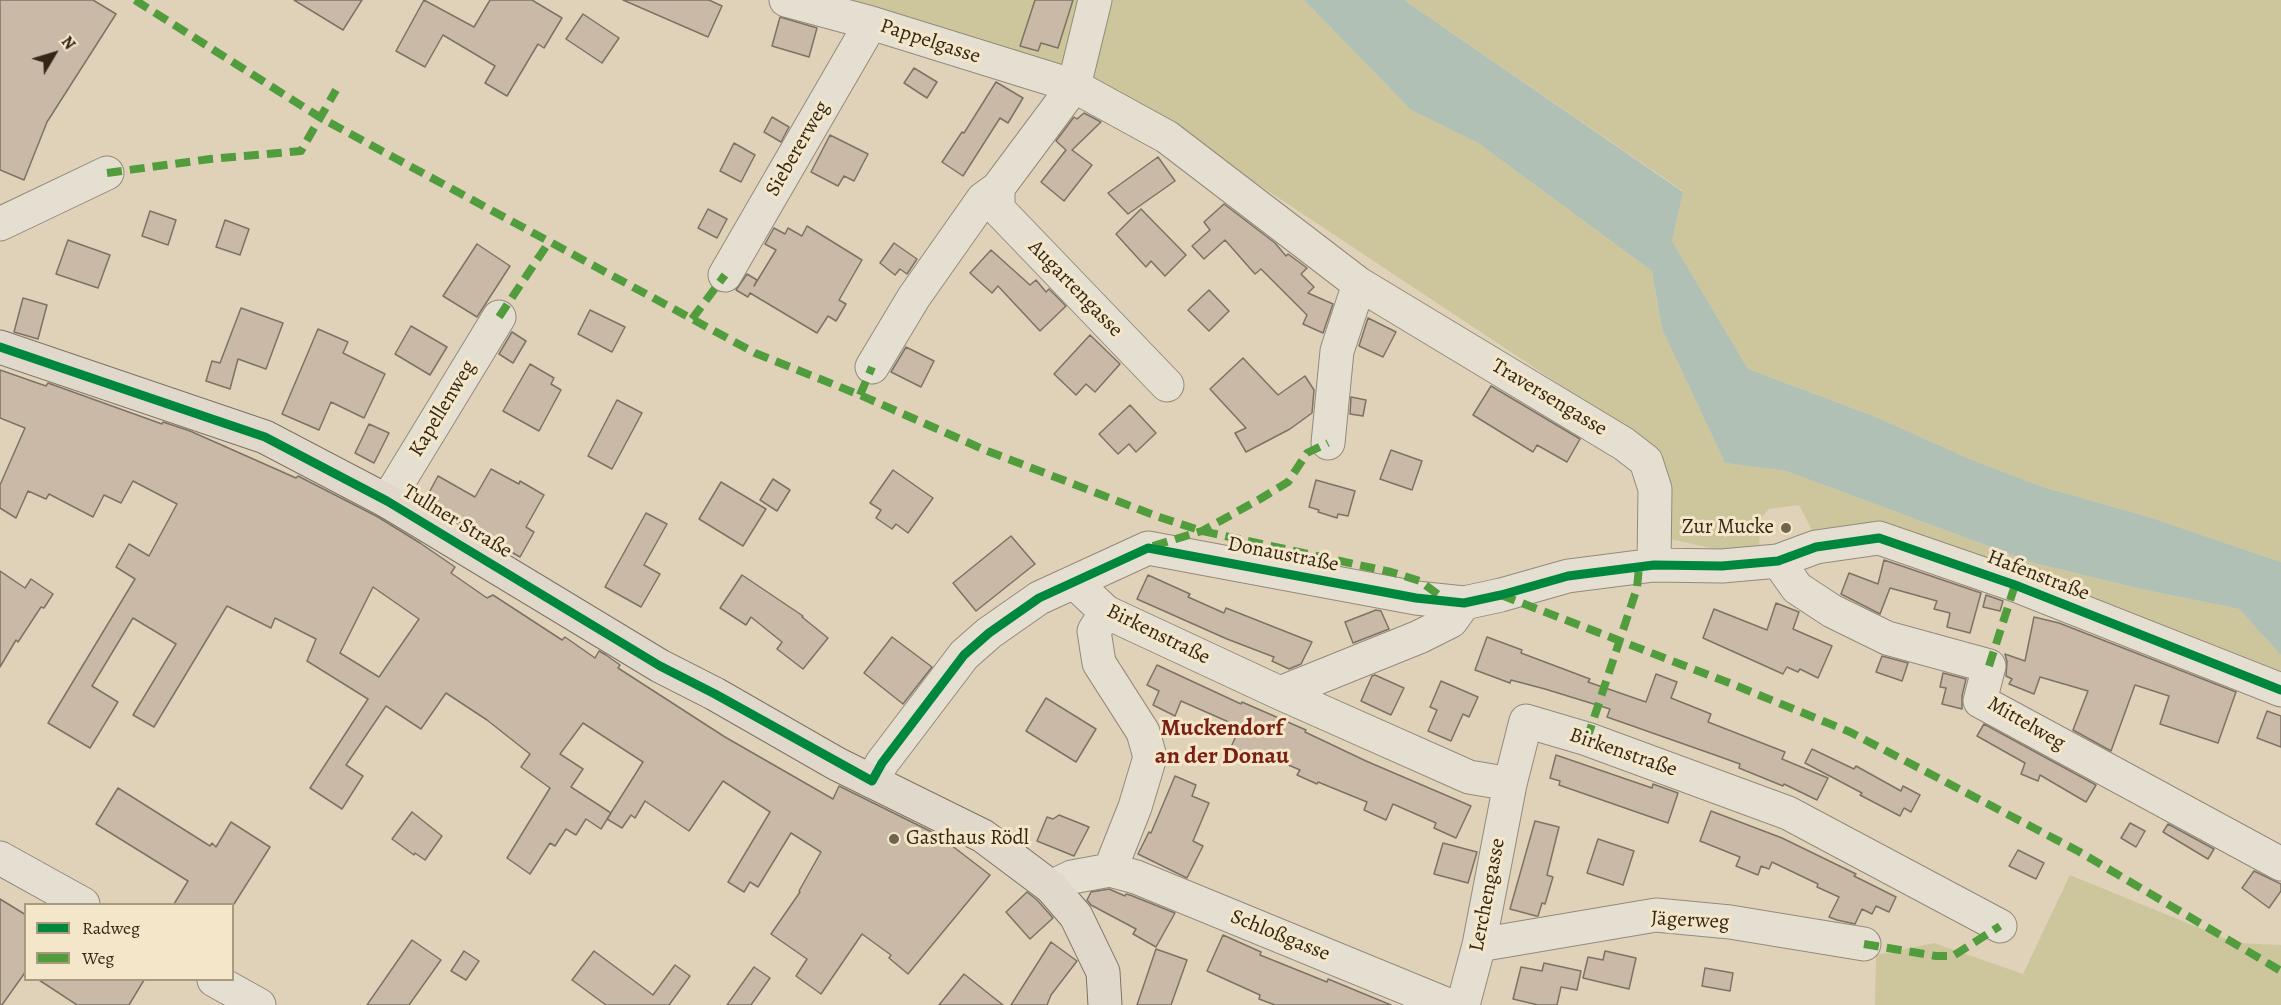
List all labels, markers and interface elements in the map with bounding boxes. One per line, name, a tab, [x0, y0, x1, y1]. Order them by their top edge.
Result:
street label: Pappelgasse	[877, 14, 983, 70]
north arrow	[24, 24, 84, 84]
text: N	[56, 32, 80, 54]
street label: Siebererweg	[761, 97, 835, 201]
street label: Augartengasse	[1022, 235, 1128, 343]
street label: Traversengasse	[1487, 354, 1611, 442]
street label: Kapellenweg	[404, 356, 482, 462]
street label: Tullner Straße	[398, 480, 516, 564]
place label: Zur Mucke	[1682, 515, 1774, 541]
marker: Zur Mucke	[1779, 521, 1793, 535]
street label: Donaustraße	[1225, 532, 1341, 578]
street label: Hafenstraße	[1983, 545, 2093, 607]
street label: Birkenstraße	[1102, 599, 1214, 671]
street label: Mittelweg	[1982, 692, 2070, 756]
district label: Muckendorf an der Donau	[1155, 715, 1289, 771]
street label: Birkenstraße	[1566, 723, 1680, 783]
place label: Gasthaus Rödl	[906, 826, 1029, 852]
marker: Gasthaus Rödl	[887, 832, 901, 846]
street label: Lerchengasse	[1465, 836, 1511, 954]
legend	[24, 903, 234, 981]
street label: Schloßgasse	[1227, 905, 1333, 967]
street label: Jägerweg	[1650, 906, 1730, 936]
text: Radweg	[82, 916, 140, 940]
text: Weg	[82, 946, 114, 970]

